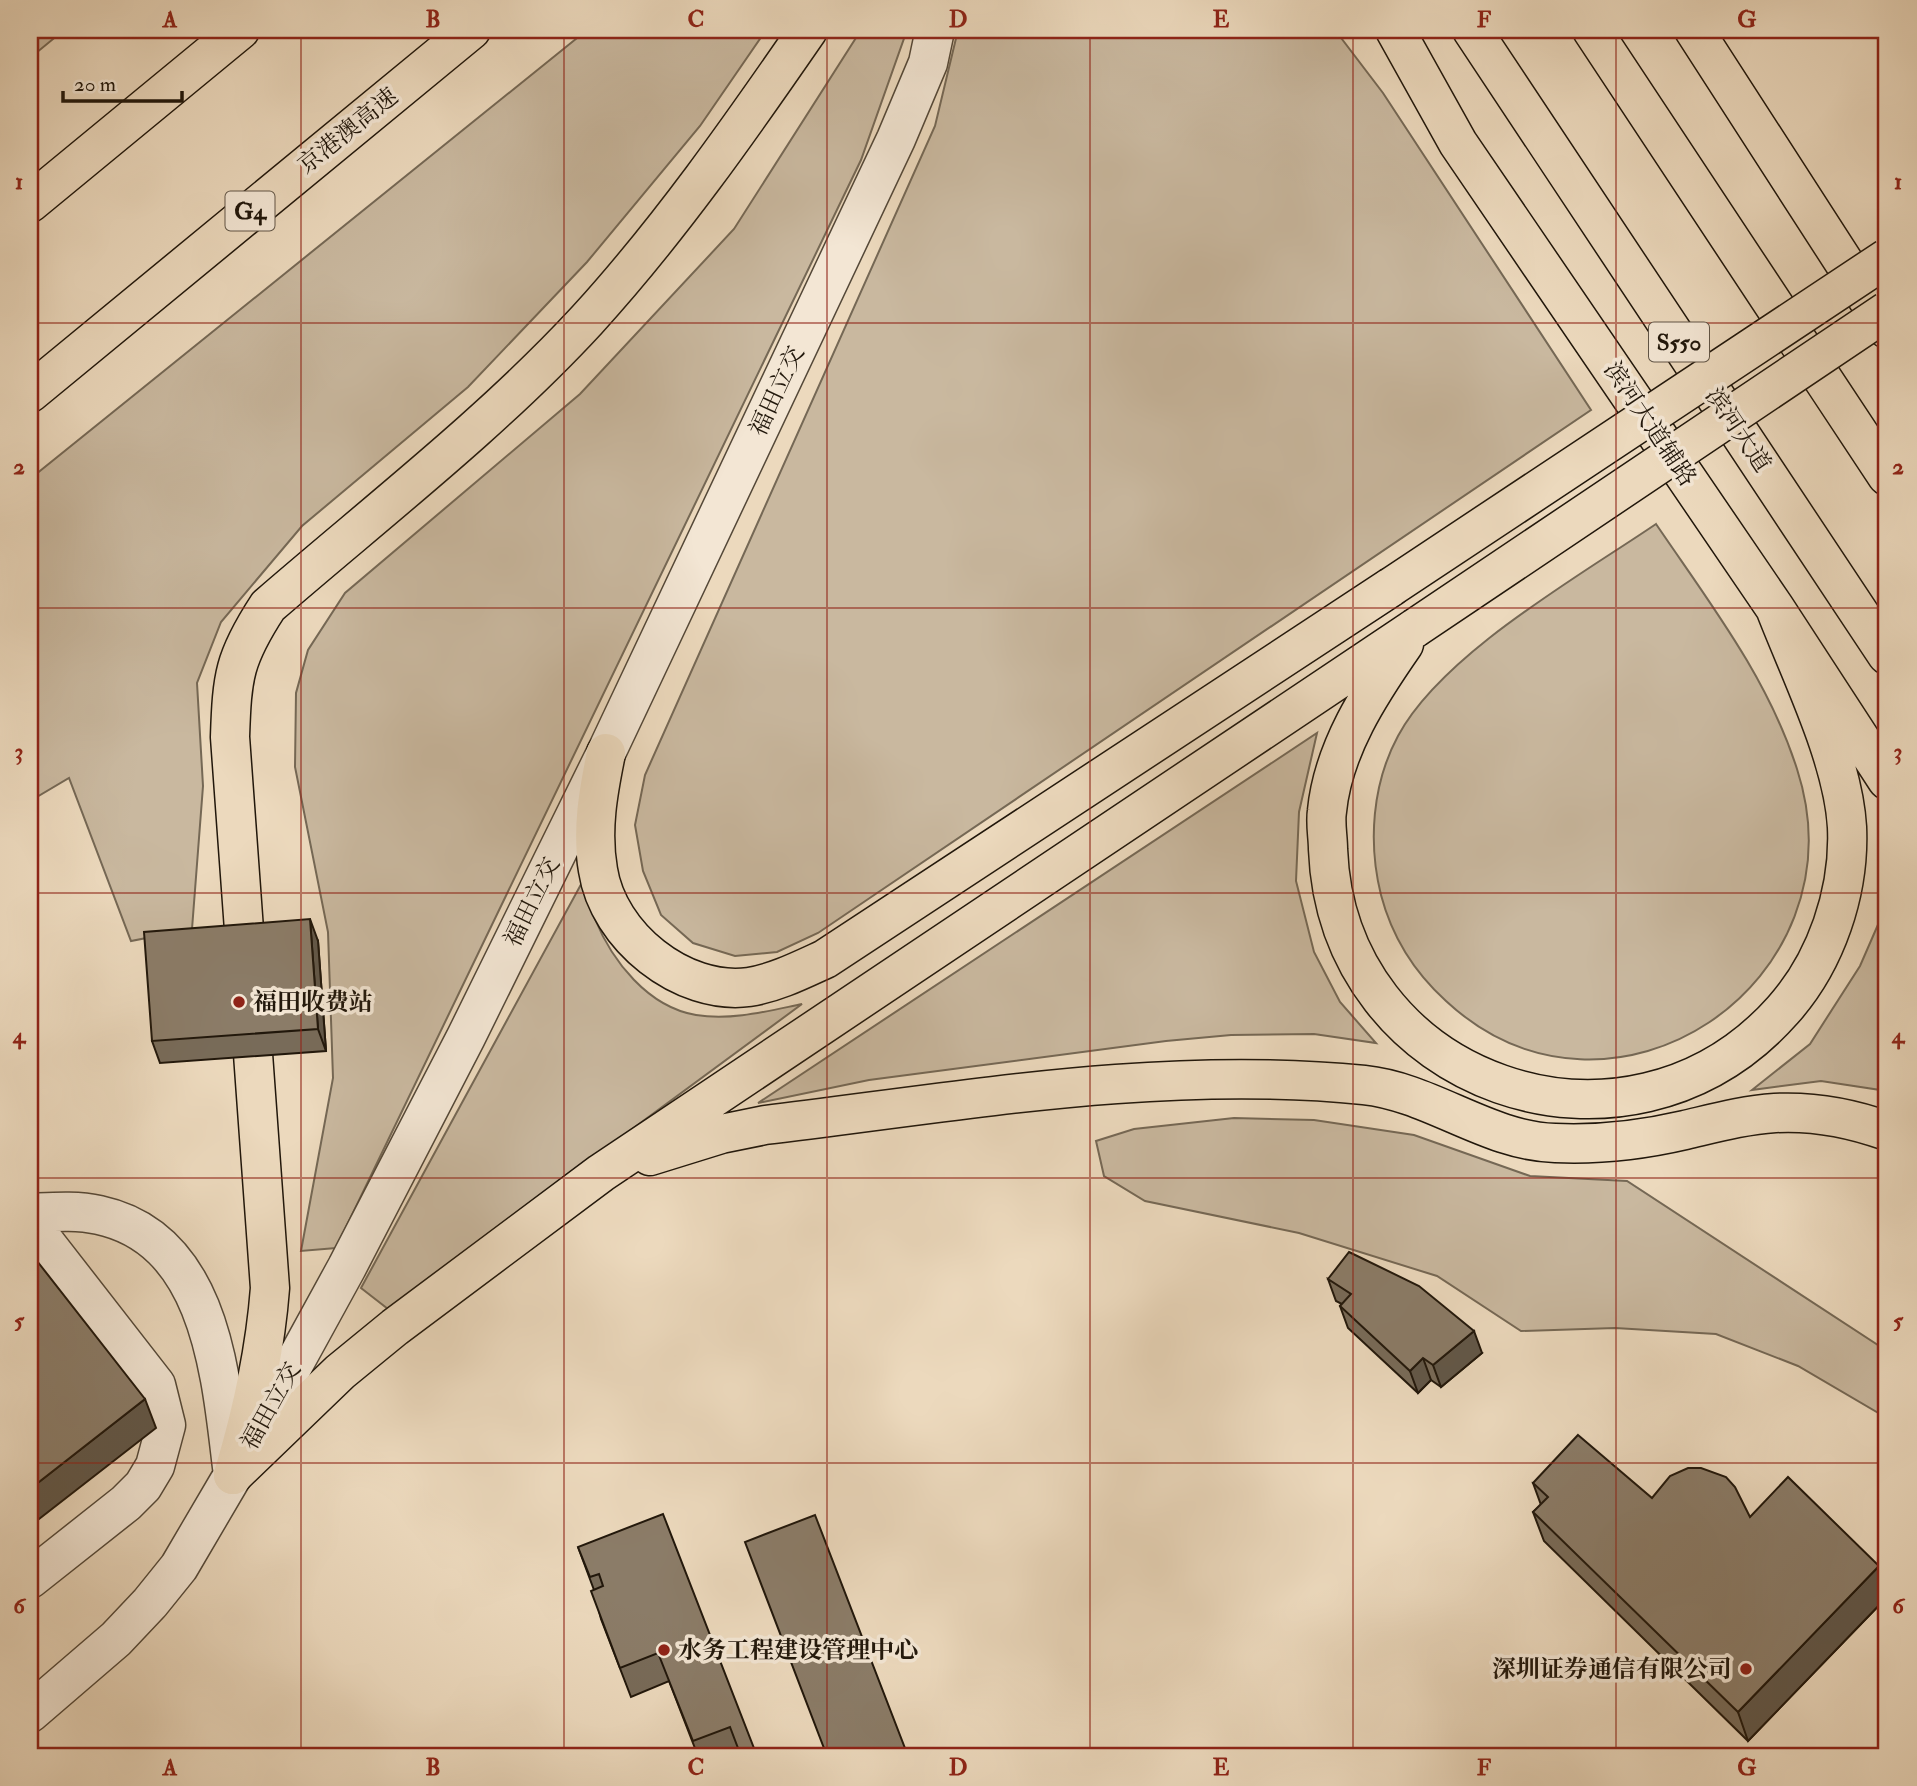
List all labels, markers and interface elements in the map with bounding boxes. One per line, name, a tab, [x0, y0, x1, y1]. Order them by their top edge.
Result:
text: A	[162, 5, 178, 34]
text: B	[425, 5, 441, 34]
text: C	[688, 5, 704, 34]
text: D	[949, 5, 967, 34]
text: E	[1213, 5, 1230, 34]
text: F	[1477, 5, 1492, 34]
text: G	[1737, 5, 1757, 34]
scale bar	[63, 60, 182, 104]
text: 20 m	[74, 71, 116, 98]
street label: 京港澳高速	[292, 81, 404, 181]
text: 1	[15, 167, 23, 196]
text: 1	[1894, 167, 1902, 196]
road number: G4	[226, 192, 274, 230]
road number: S550	[1649, 322, 1709, 362]
street label: 福田立交	[743, 341, 811, 441]
street label: 滨河大道辅路	[1597, 356, 1703, 492]
street label: 滨河大道	[1698, 382, 1778, 478]
text: 2	[13, 452, 25, 481]
text: 2	[1892, 452, 1904, 481]
text: 3	[15, 737, 23, 766]
text: 3	[1894, 737, 1902, 766]
street label: 福田立交	[497, 852, 567, 952]
place label: 福田收费站	[253, 987, 373, 1018]
marker: 福田收费站	[231, 994, 247, 1010]
text: 4	[12, 1021, 27, 1050]
text: 4	[1891, 1021, 1906, 1050]
text: 5	[14, 1306, 25, 1335]
text: 5	[1893, 1306, 1904, 1335]
street label: 福田立交	[234, 1357, 308, 1455]
text: 6	[13, 1591, 27, 1620]
text: 6	[1892, 1591, 1906, 1620]
place label: 水务工程建设管理中心	[678, 1635, 918, 1666]
marker: 水务工程建设管理中心	[656, 1642, 672, 1658]
place label: 深圳证券通信有限公司	[1492, 1654, 1732, 1685]
marker: 深圳证券通信有限公司	[1738, 1661, 1754, 1677]
text: A	[162, 1753, 178, 1782]
text: B	[425, 1753, 441, 1782]
text: C	[688, 1753, 704, 1782]
text: D	[949, 1753, 967, 1782]
text: E	[1213, 1753, 1230, 1782]
text: F	[1477, 1753, 1492, 1782]
text: G	[1737, 1753, 1757, 1782]

